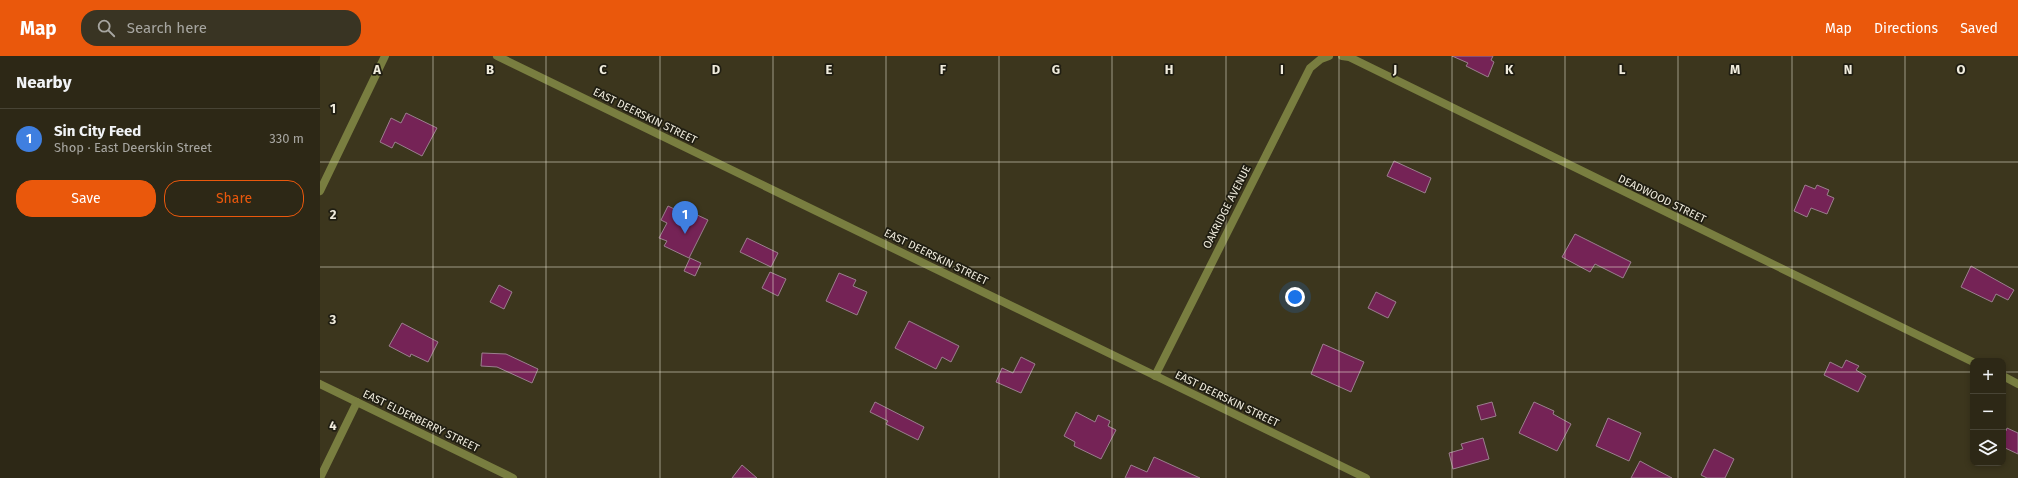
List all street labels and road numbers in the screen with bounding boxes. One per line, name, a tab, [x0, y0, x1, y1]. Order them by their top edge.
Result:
street label: EAST DEERSKIN STREET	[591, 85, 699, 147]
street label: OAKRIDGE AVENUE	[1200, 163, 1254, 251]
street label: DEADWOOD STREET	[1616, 172, 1708, 226]
street label: EAST DEERSKIN STREET	[882, 226, 990, 288]
street label: EAST DEERSKIN STREET	[1173, 368, 1281, 430]
street label: EAST ELDERBERRY STREET	[361, 387, 481, 455]

